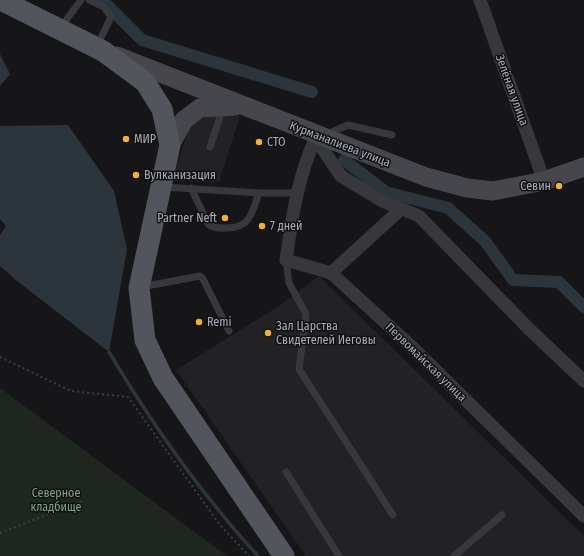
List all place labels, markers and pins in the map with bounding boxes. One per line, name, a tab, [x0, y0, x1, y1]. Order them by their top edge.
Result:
place label: МИР	[134, 132, 156, 146]
marker: МИР	[121, 134, 131, 144]
place label: СТО	[267, 135, 286, 149]
marker: СТО	[254, 137, 264, 147]
place label: Вулканизация	[144, 168, 216, 182]
marker: Вулканизация	[131, 170, 141, 180]
place label: Севин	[520, 179, 551, 193]
marker: Севин	[554, 181, 564, 191]
place label: Partner Neft	[157, 211, 217, 225]
marker: Partner Neft	[220, 213, 230, 223]
place label: 7 дней	[270, 219, 303, 233]
marker: 7 дней	[257, 221, 267, 231]
place label: Remi	[207, 315, 232, 329]
marker: Remi	[194, 317, 204, 327]
place label: Зал Царства Свидетелей Иеговы	[276, 319, 376, 347]
marker: Зал Царства Свидетелей Иеговы	[263, 328, 273, 338]

